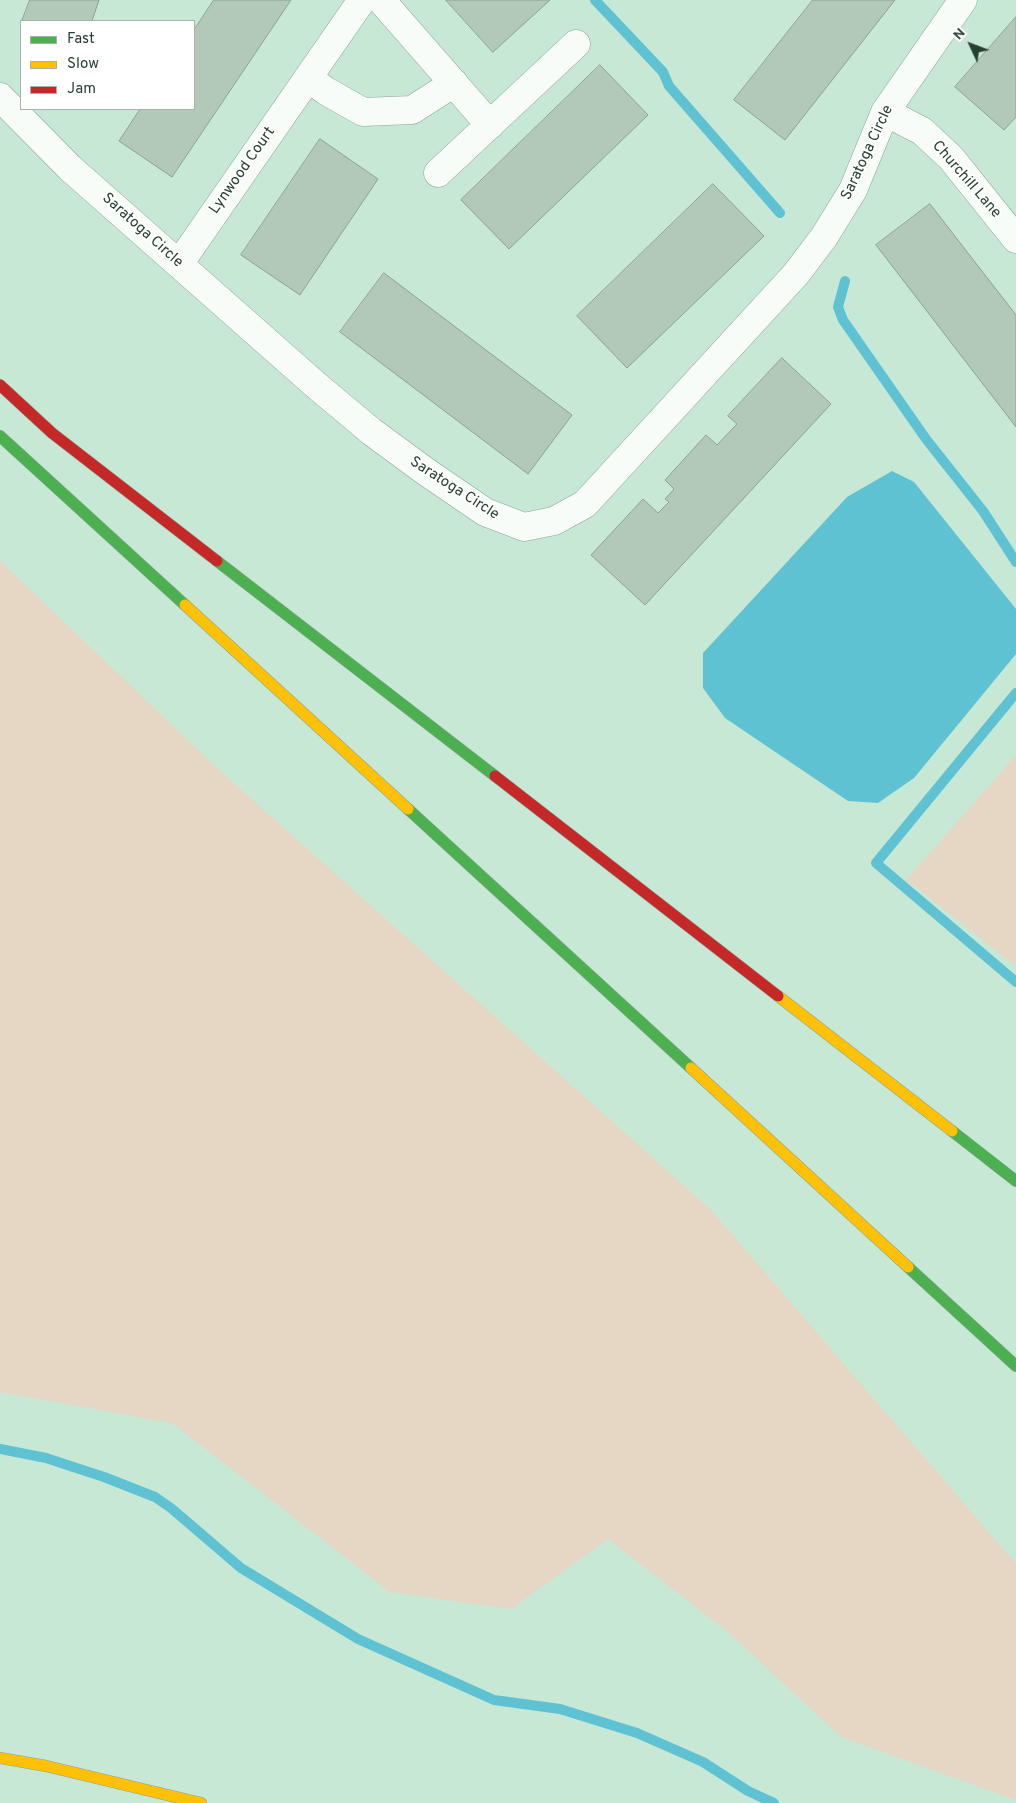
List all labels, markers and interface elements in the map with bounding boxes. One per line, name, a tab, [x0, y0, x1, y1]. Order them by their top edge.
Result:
legend	[20, 20, 195, 110]
north arrow	[946, 20, 996, 70]
text: N	[950, 25, 969, 44]
text: Fast	[67, 30, 95, 49]
text: Slow	[67, 55, 99, 74]
text: Jam	[67, 80, 96, 99]
street label: Saratoga Circle	[838, 103, 898, 203]
street label: Lynwood Court	[206, 124, 280, 218]
street label: Churchill Lane	[928, 138, 1004, 222]
street label: Saratoga Circle	[98, 190, 186, 272]
street label: Saratoga Circle	[406, 453, 502, 525]

